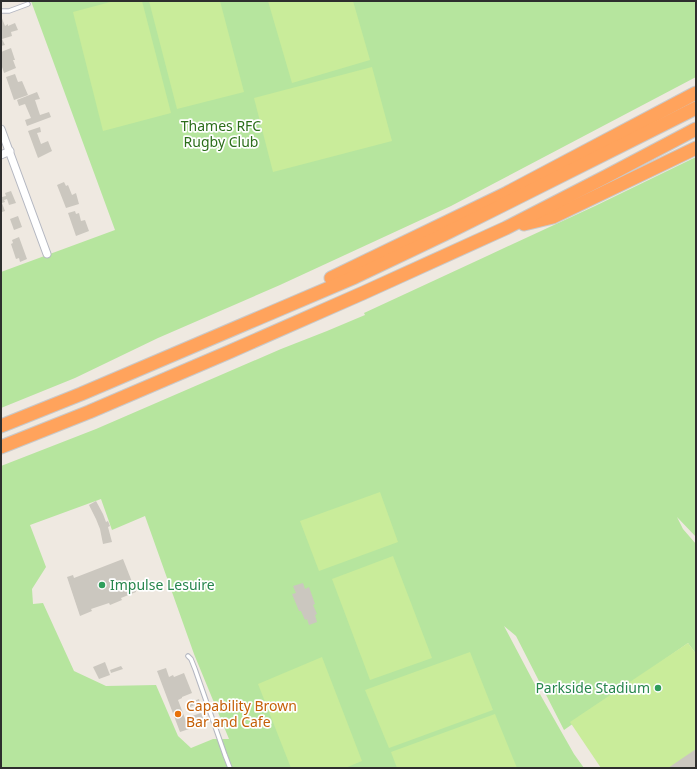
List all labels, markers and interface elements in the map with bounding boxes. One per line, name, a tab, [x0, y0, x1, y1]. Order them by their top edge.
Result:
park label: Thames RFC Rugby Club	[181, 116, 261, 151]
place label: Impulse Lesuire	[110, 575, 215, 594]
marker: Impulse Lesuire	[97, 580, 107, 590]
place label: Parkside Stadium	[535, 678, 650, 697]
marker: Parkside Stadium	[653, 683, 663, 693]
place label: Capability Brown Bar and Cafe	[186, 696, 297, 731]
marker: Capability Brown Bar and Cafe	[173, 709, 183, 719]

